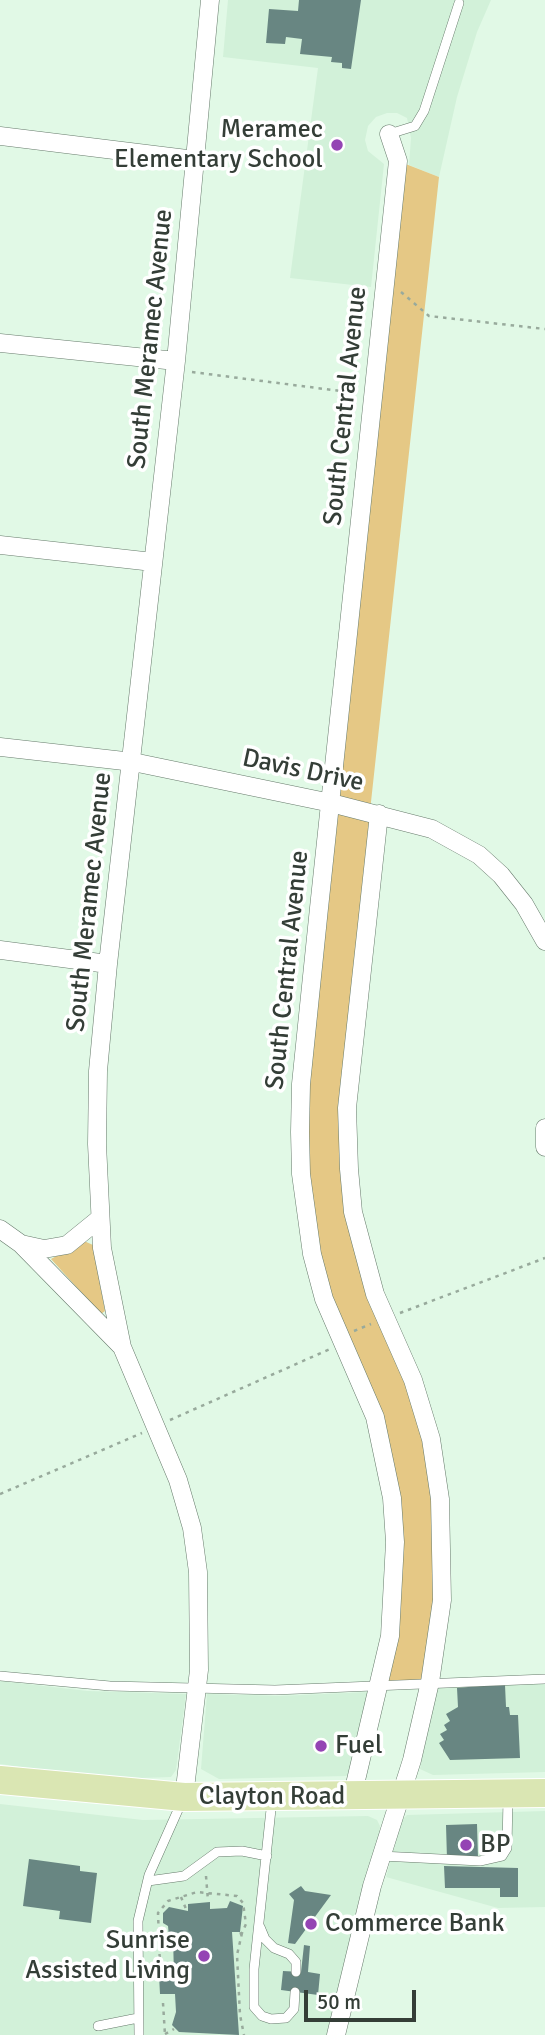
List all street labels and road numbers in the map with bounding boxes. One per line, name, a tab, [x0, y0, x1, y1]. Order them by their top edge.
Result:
street label: South Meramec Avenue	[122, 208, 180, 470]
street label: South Central Avenue	[318, 285, 374, 527]
street label: Davis Drive	[240, 743, 366, 799]
street label: South Meramec Avenue	[61, 771, 119, 1033]
street label: South Central Avenue	[260, 849, 316, 1091]
street label: Clayton Road	[199, 1781, 345, 1813]

